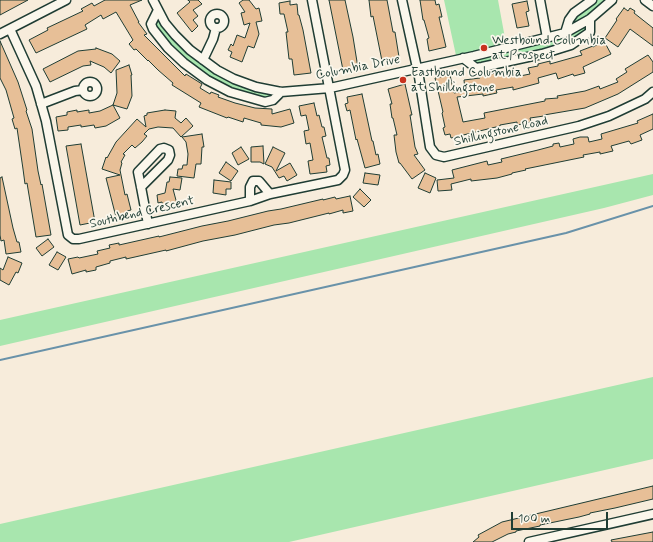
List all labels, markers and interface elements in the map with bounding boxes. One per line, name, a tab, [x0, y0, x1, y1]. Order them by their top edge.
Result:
place label: Westbound Columbia at Prospect	[492, 33, 606, 64]
marker: Westbound Columbia at Prospect	[479, 43, 489, 53]
street label: Columbia Drive	[315, 52, 401, 84]
place label: Eastbound Columbia at Shillingstone	[411, 65, 522, 96]
marker: Eastbound Columbia at Shillingstone	[398, 75, 408, 85]
street label: Shillingstone Road	[453, 114, 549, 150]
street label: Southbend Crescent	[88, 193, 196, 233]
scale bar	[513, 504, 610, 530]
text: 100 m	[518, 511, 550, 527]

